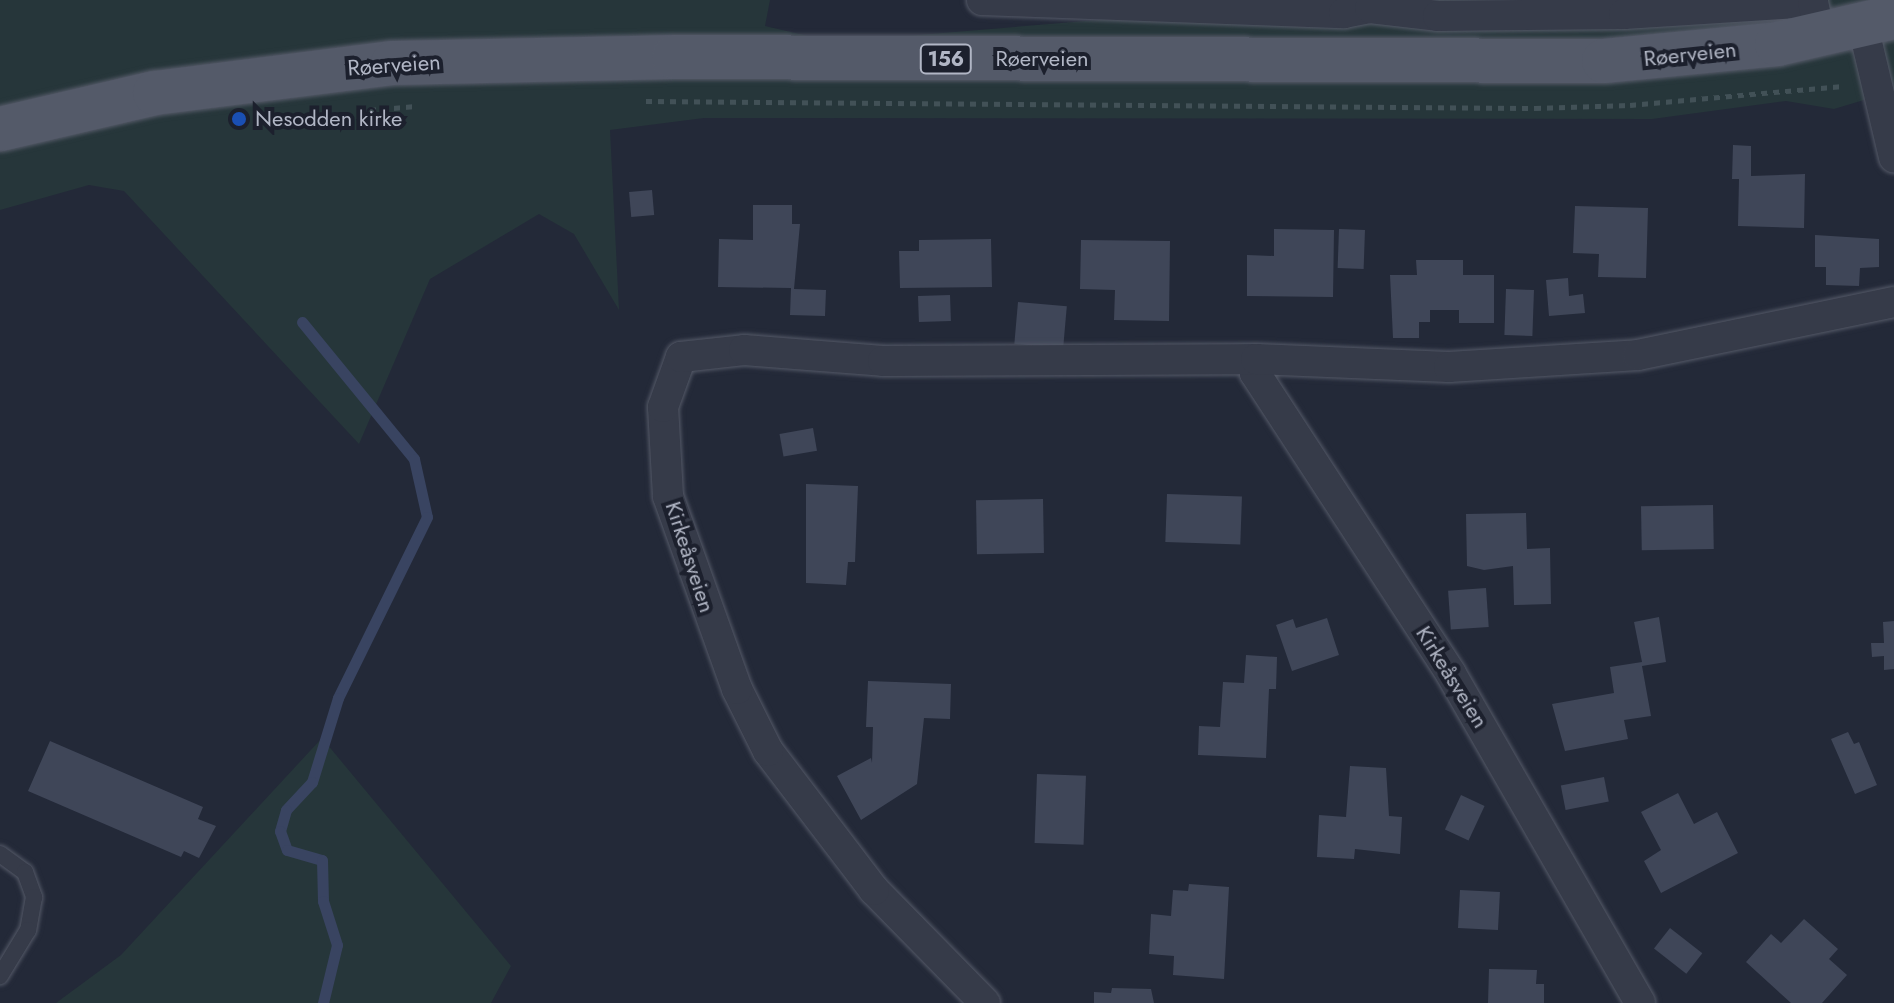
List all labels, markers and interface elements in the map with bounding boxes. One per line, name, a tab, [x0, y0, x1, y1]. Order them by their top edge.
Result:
street label: Røerveien	[1642, 36, 1738, 72]
road number: 156	[918, 43, 974, 75]
street label: Røerveien	[995, 46, 1089, 72]
street label: Røerveien	[347, 49, 441, 81]
place label: Nesodden kirke	[255, 106, 402, 132]
marker: Nesodden kirke	[230, 110, 248, 128]
street label: Kirkeåsveien	[660, 498, 720, 616]
street label: Kirkeåsveien	[1410, 621, 1494, 733]

